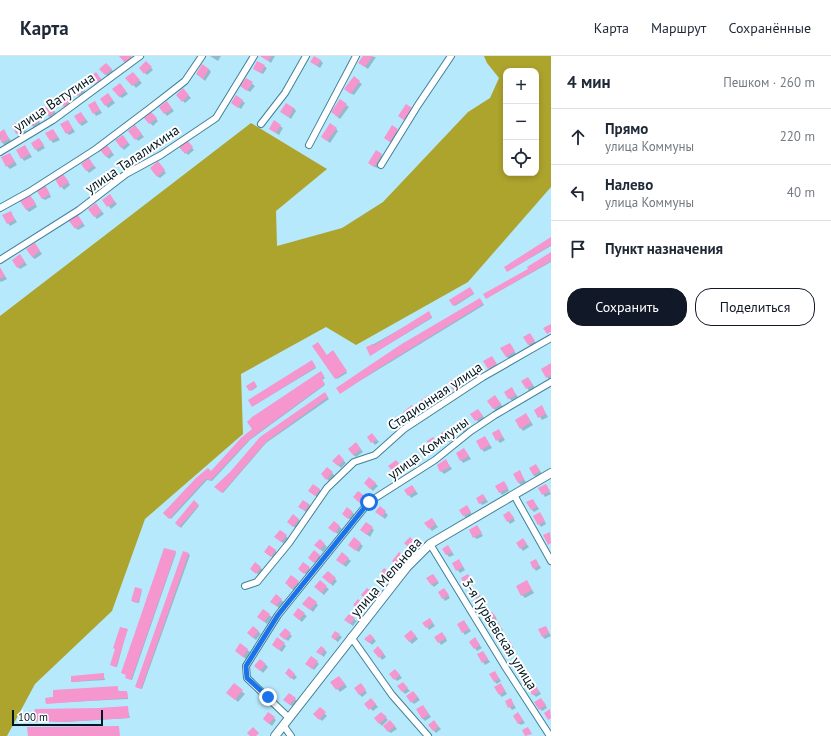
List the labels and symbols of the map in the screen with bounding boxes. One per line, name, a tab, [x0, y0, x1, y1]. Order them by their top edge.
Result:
street label: улица Ватутина	[10, 68, 98, 136]
street label: улица Талалихина	[81, 121, 183, 197]
street label: Стадионная улица	[384, 358, 486, 434]
street label: улица Коммуны	[384, 413, 472, 483]
route start	[360, 493, 378, 511]
street label: улица Мельнова	[346, 533, 426, 621]
street label: 3-я Гурьевская улица	[458, 575, 542, 693]
route end	[259, 688, 277, 706]
scale bar	[12, 708, 103, 727]

